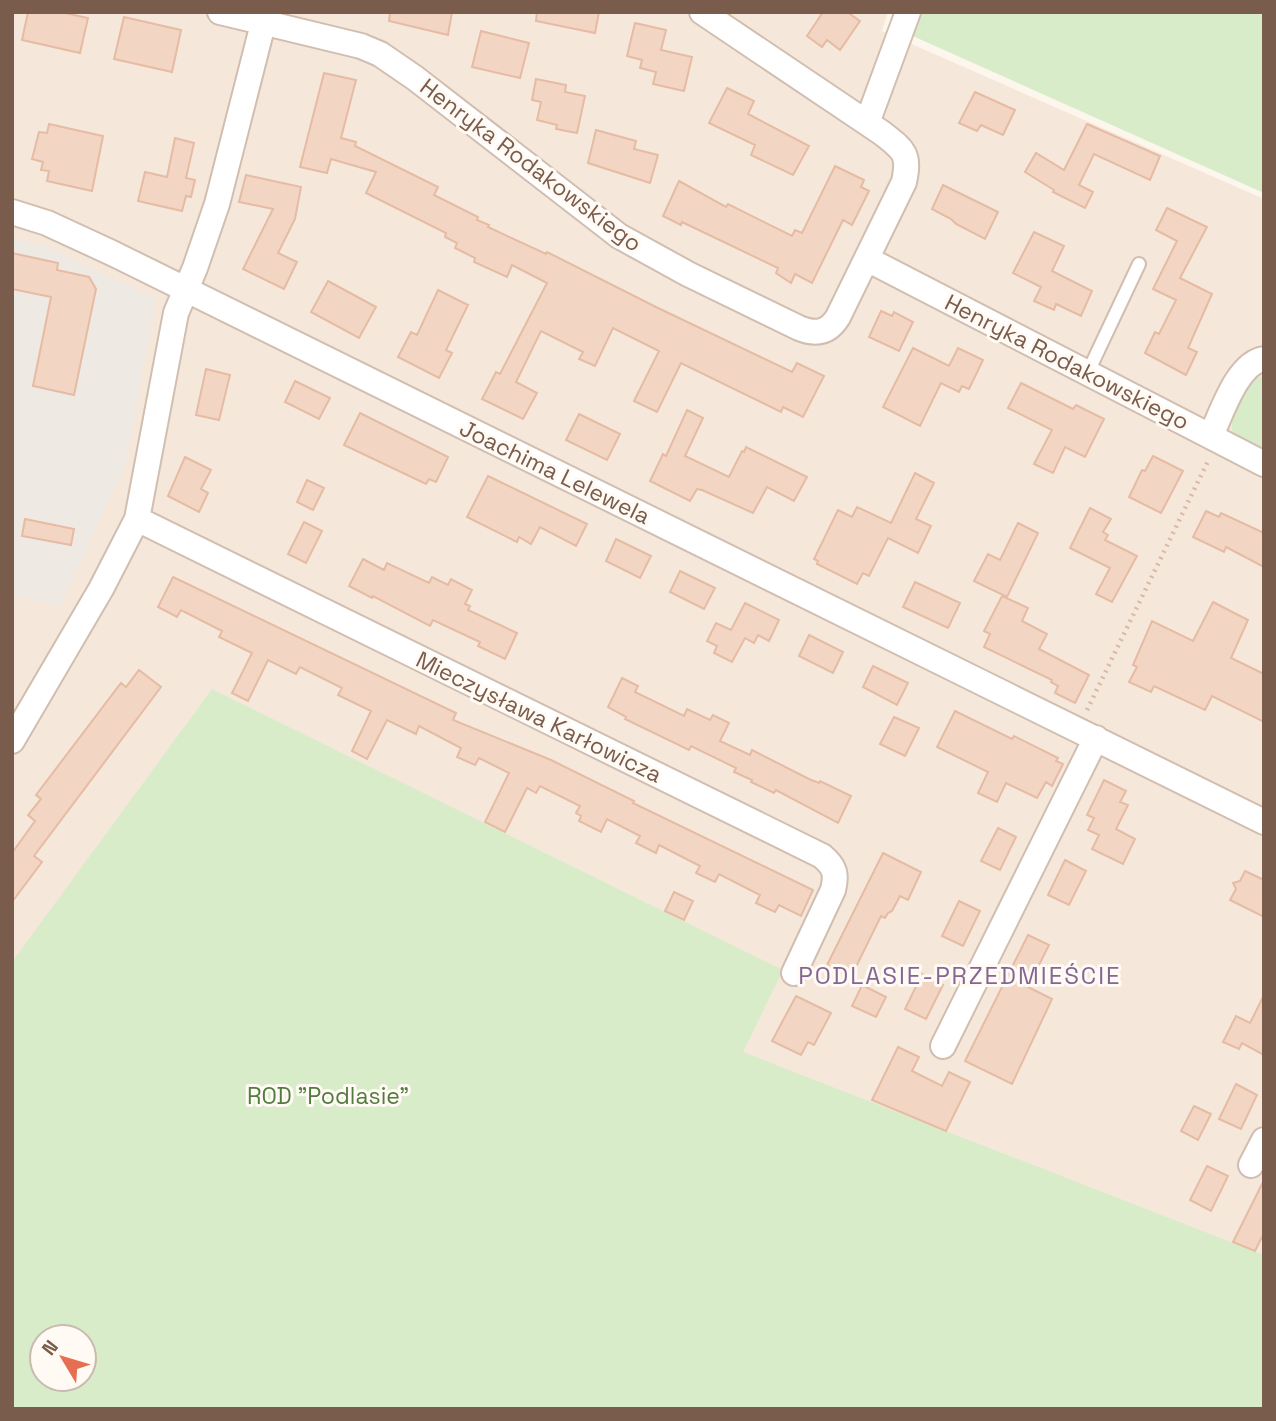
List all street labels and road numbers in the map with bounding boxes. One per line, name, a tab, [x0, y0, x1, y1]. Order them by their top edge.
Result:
street label: Henryka Rodakowskiego	[414, 72, 648, 258]
street label: Henryka Rodakowskiego	[940, 287, 1194, 437]
street label: Joachima Lelewela	[455, 413, 655, 531]
street label: Mieczysława Karłowicza	[411, 644, 667, 790]

